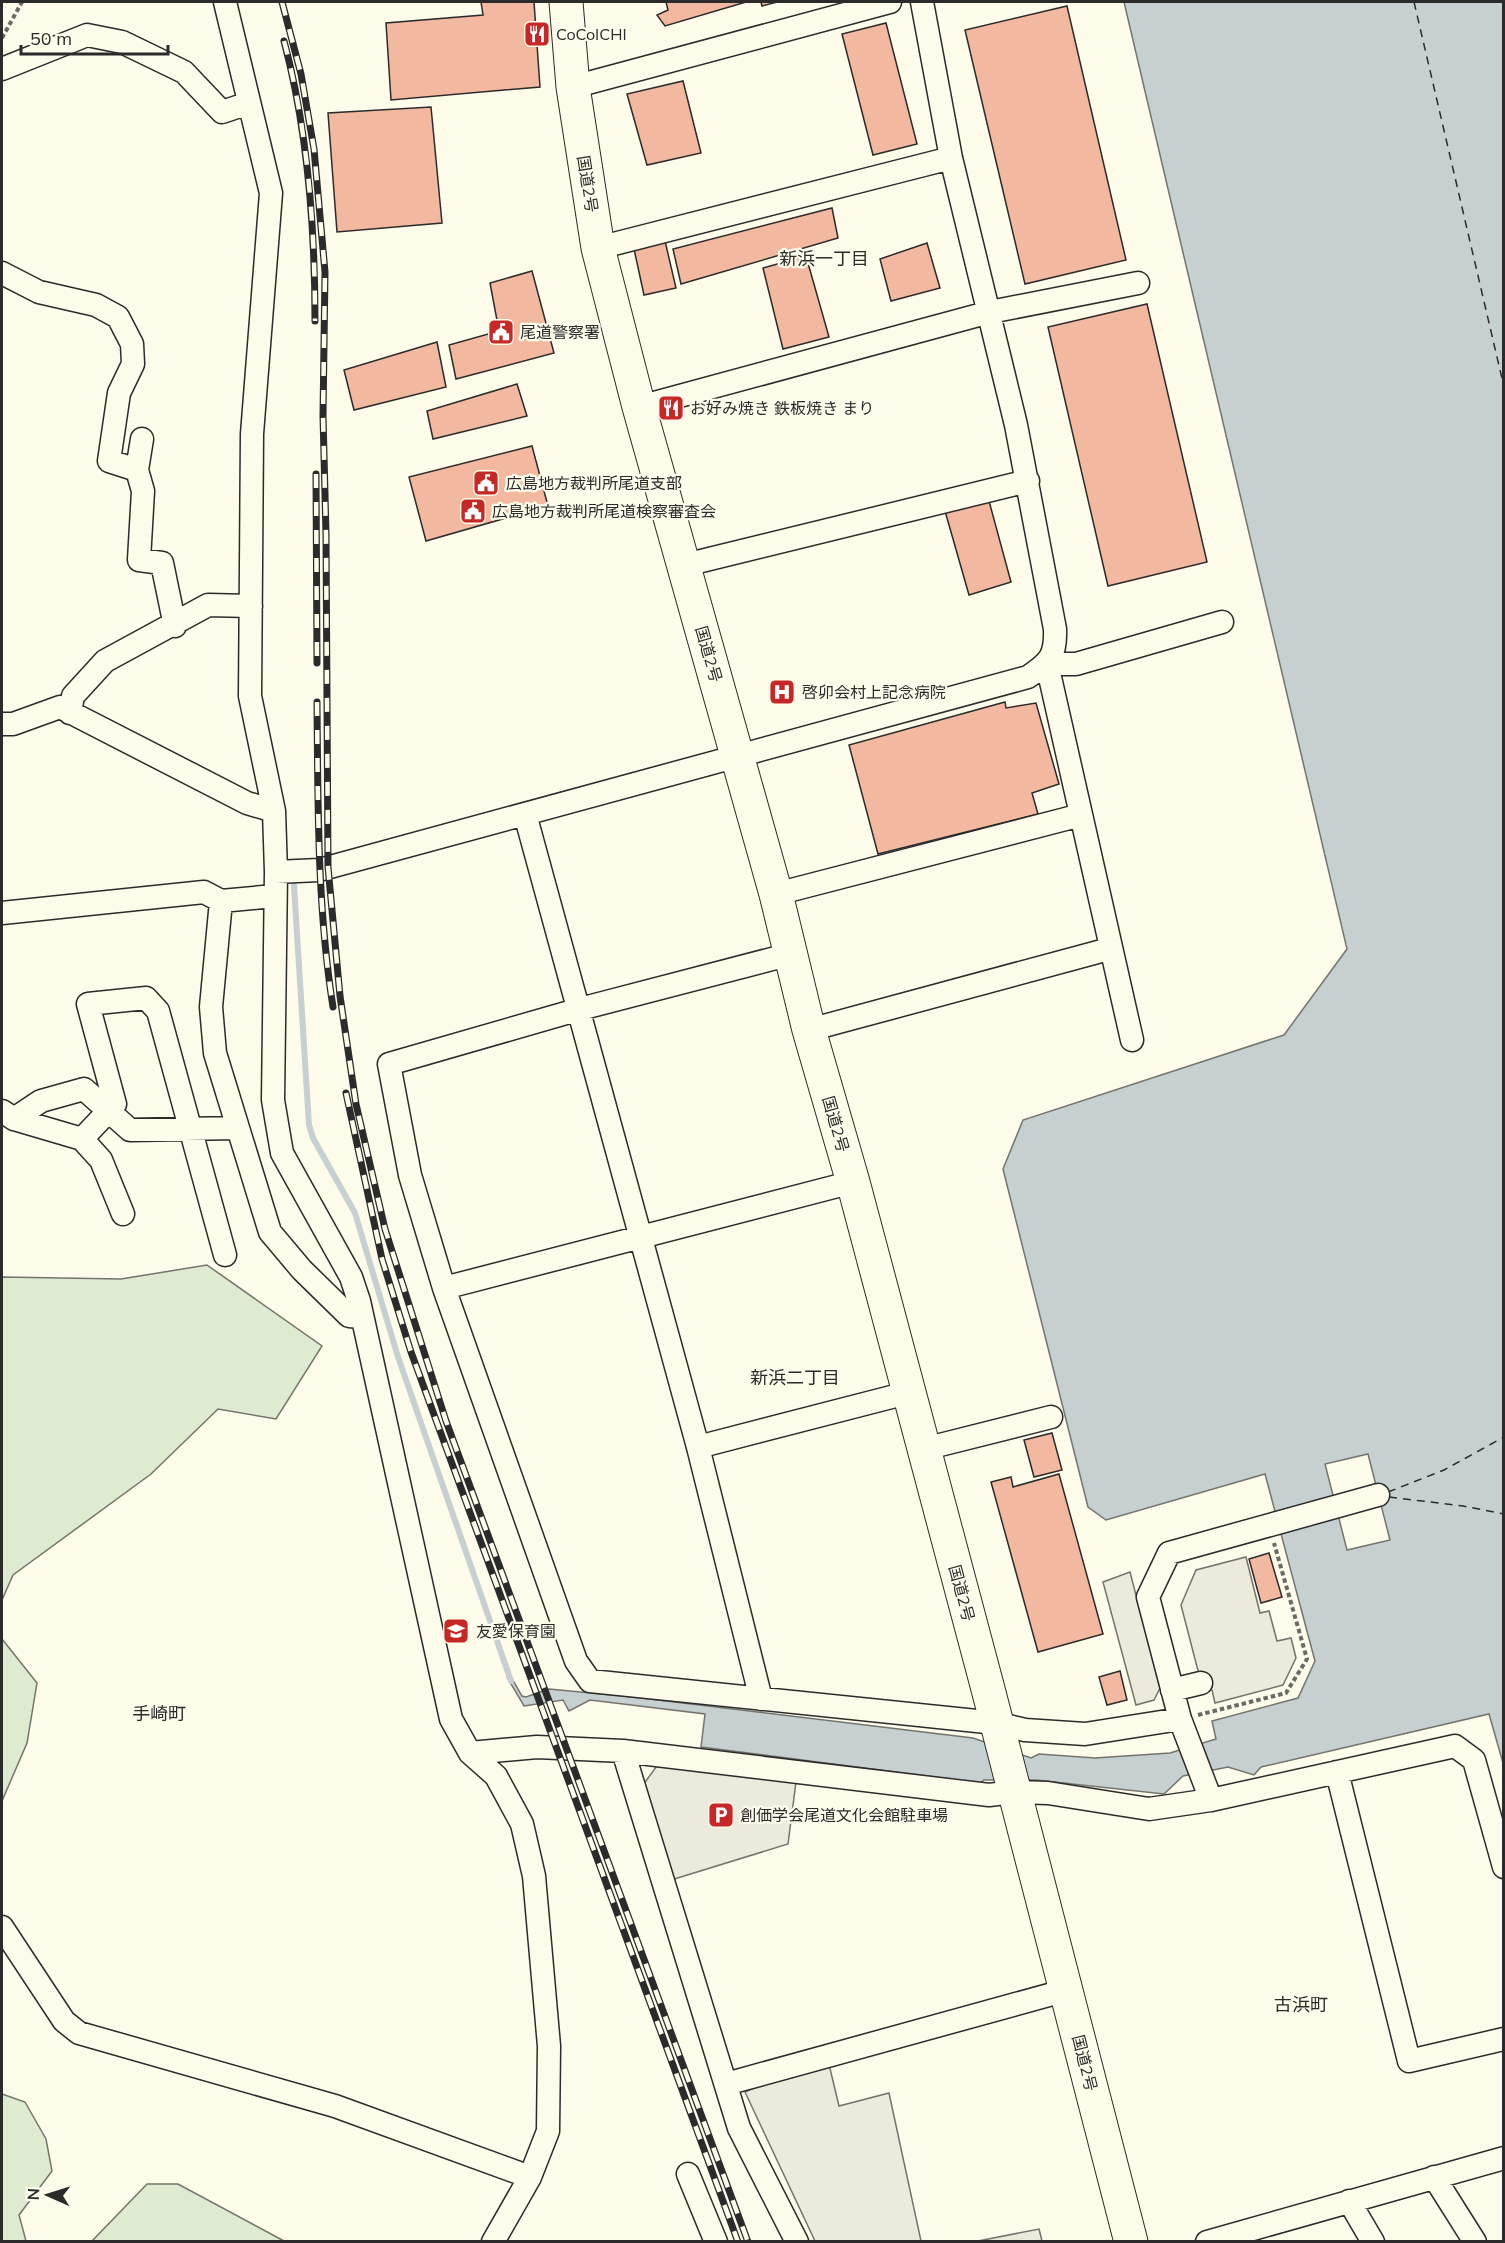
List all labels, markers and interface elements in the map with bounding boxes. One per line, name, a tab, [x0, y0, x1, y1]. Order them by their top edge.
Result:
scale bar	[21, 18, 168, 56]
restaurant icon: CoCoICHI	[522, 19, 552, 49]
place label: CoCoICHI	[556, 24, 627, 44]
text: 50 m	[30, 27, 72, 50]
street label: 国道2号	[574, 154, 602, 214]
district label: 新浜一丁目	[779, 247, 869, 270]
public building icon: 尾道警察署	[486, 317, 516, 347]
place label: 尾道警察署	[520, 322, 600, 342]
restaurant icon: お好み焼き 鉄板焼き まり	[656, 393, 686, 423]
place label: お好み焼き 鉄板焼き まり	[690, 398, 874, 418]
public building icon: 広島地方裁判所尾道支部	[471, 468, 501, 498]
place label: 広島地方裁判所尾道支部	[506, 473, 682, 493]
public building icon: 広島地方裁判所尾道検察審査会	[458, 496, 488, 526]
place label: 広島地方裁判所尾道検察審査会	[492, 501, 716, 521]
street label: 国道2号	[691, 624, 727, 684]
hospital icon: 啓卯会村上記念病院	[767, 677, 797, 707]
place label: 啓卯会村上記念病院	[802, 682, 946, 702]
street label: 国道2号	[818, 1094, 854, 1154]
district label: 新浜二丁目	[750, 1366, 840, 1389]
street label: 国道2号	[945, 1563, 979, 1623]
school or university icon: 友愛保育園	[441, 1616, 471, 1646]
place label: 友愛保育園	[476, 1621, 556, 1641]
district label: 手崎町	[132, 1702, 186, 1725]
parking icon: 創価学会尾道文化会館駐車場	[706, 1800, 736, 1830]
place label: 創価学会尾道文化会館駐車場	[740, 1805, 948, 1825]
district label: 古浜町	[1274, 1993, 1328, 2016]
street label: 国道2号	[1068, 2033, 1102, 2093]
north arrow	[18, 2165, 78, 2225]
text: N	[23, 2188, 43, 2201]

